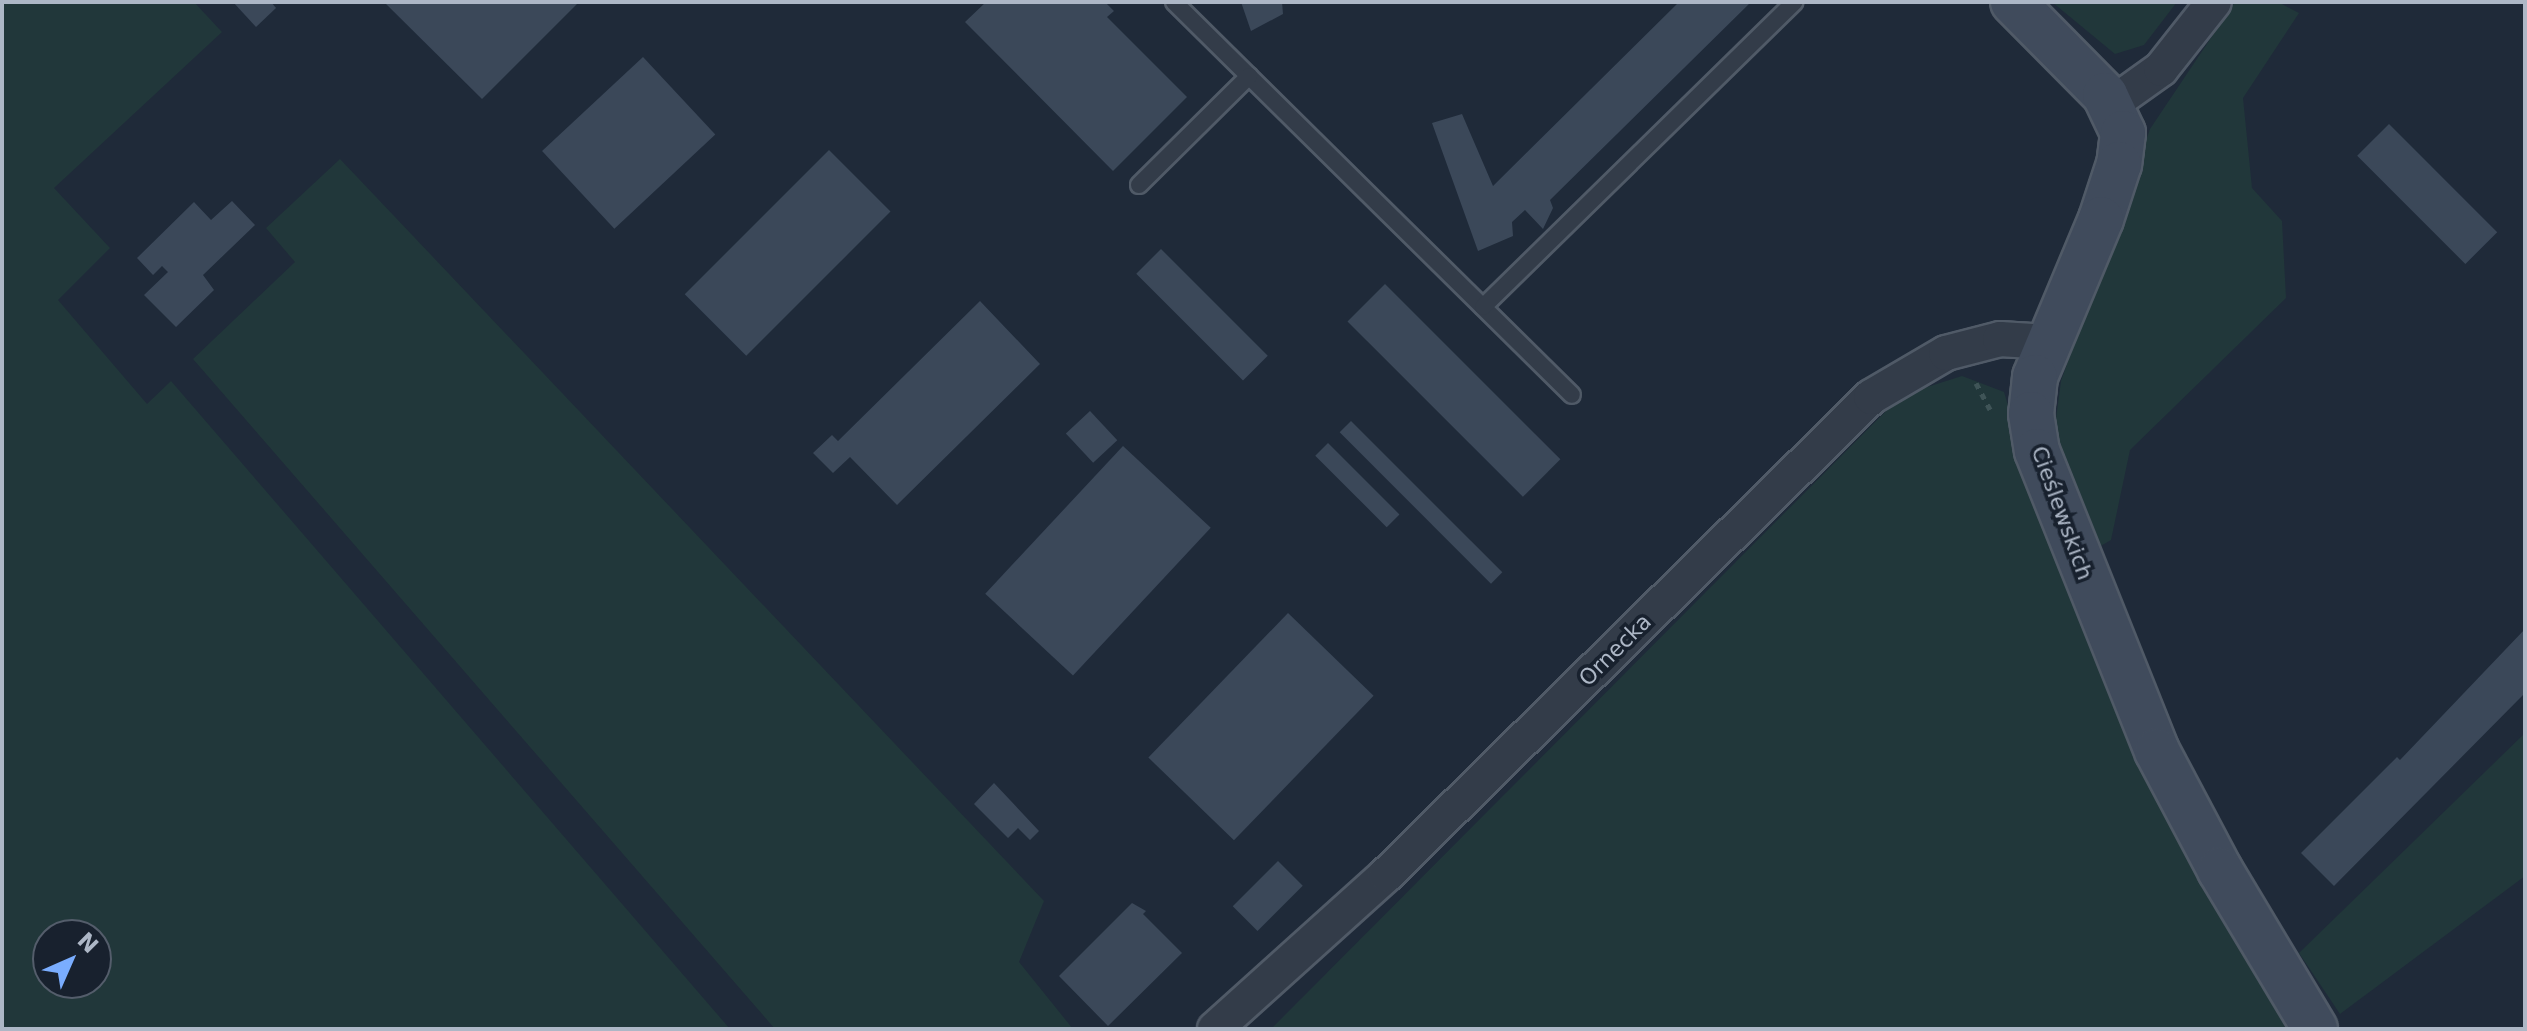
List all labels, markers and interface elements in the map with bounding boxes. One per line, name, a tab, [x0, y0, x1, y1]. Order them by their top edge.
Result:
street label: Cieślewskich	[2026, 442, 2098, 584]
street label: Ornecka	[1573, 608, 1657, 692]
north arrow	[32, 919, 112, 999]
text: N	[73, 928, 103, 958]

